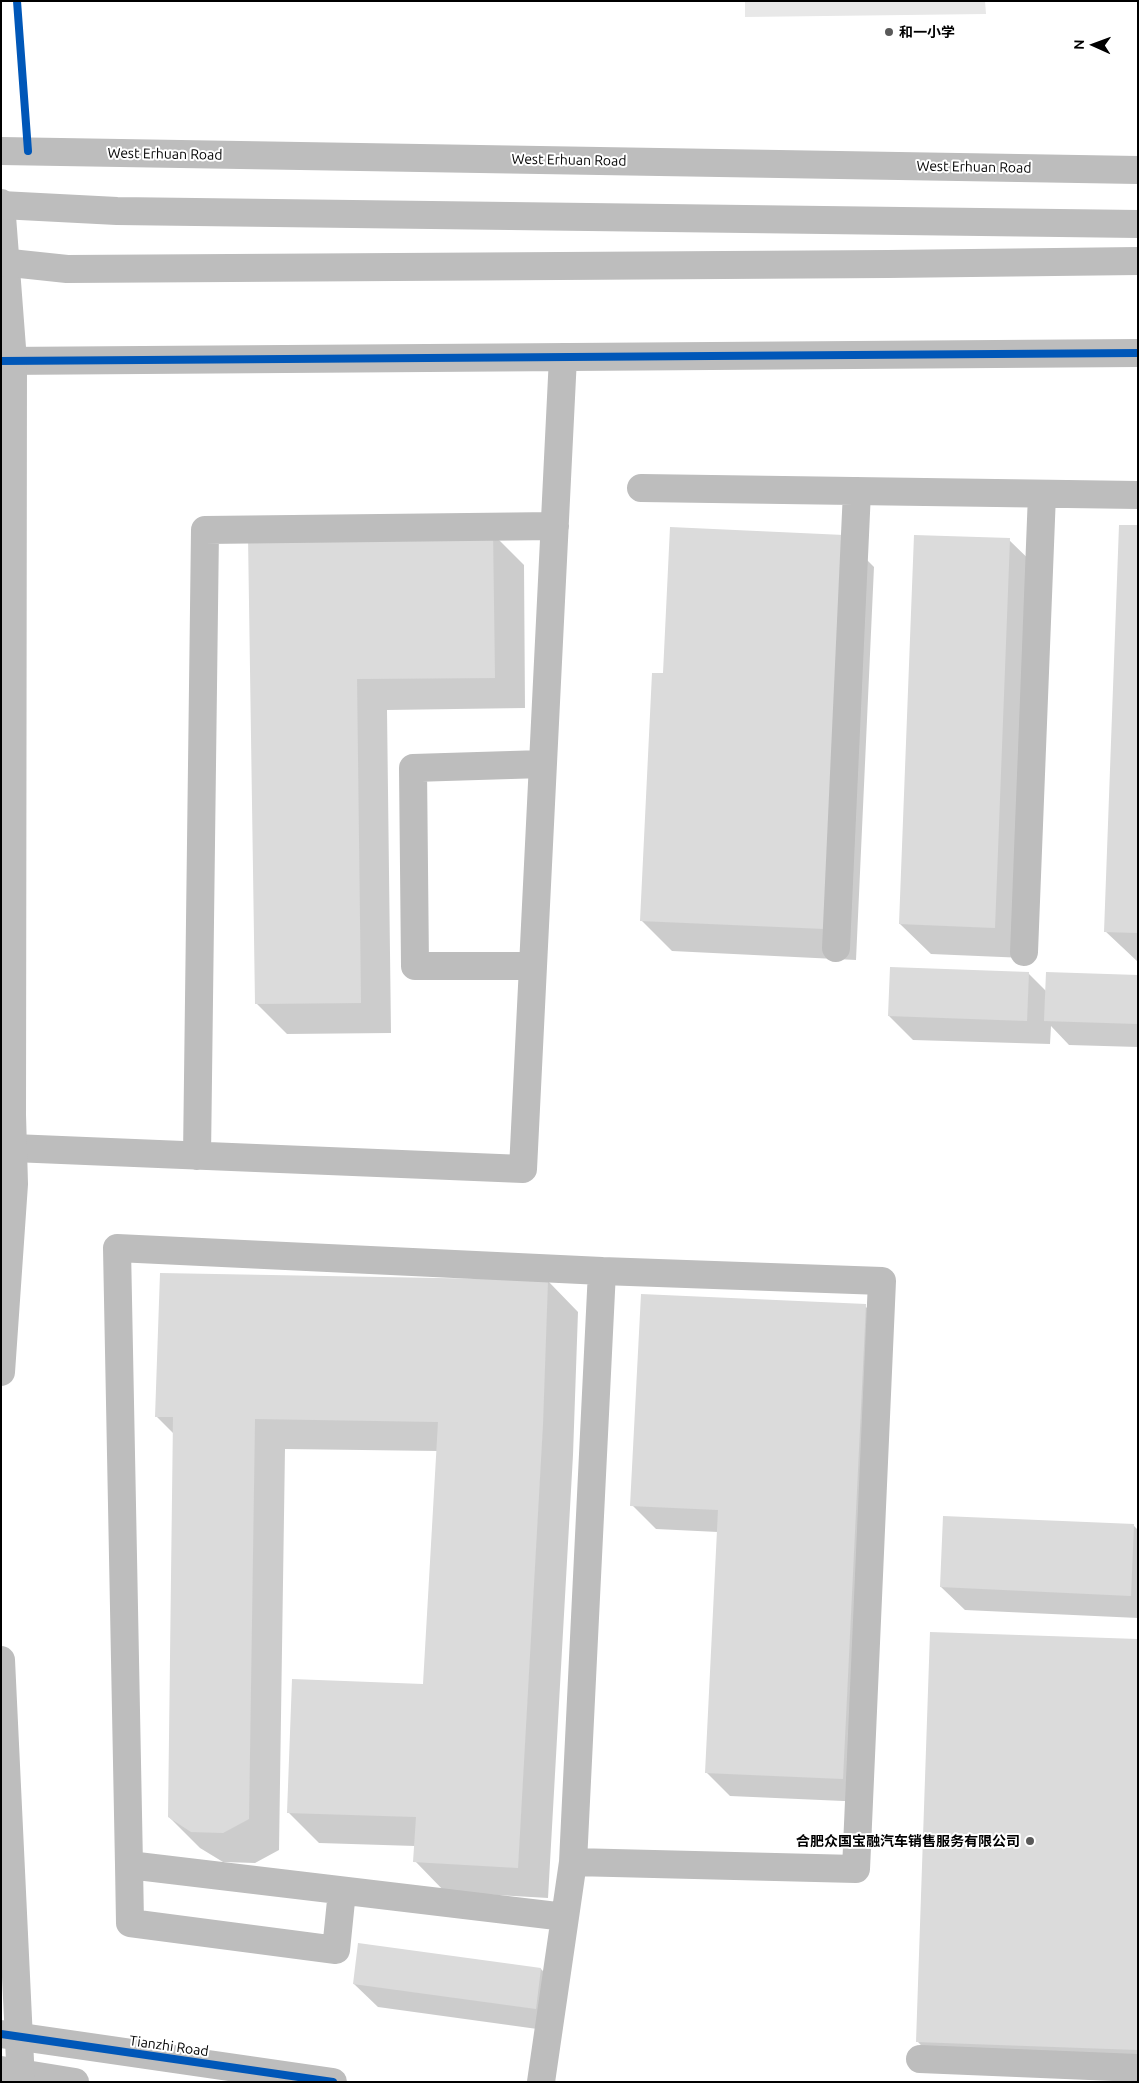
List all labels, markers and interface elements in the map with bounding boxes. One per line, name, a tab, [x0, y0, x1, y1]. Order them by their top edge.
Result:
north arrow	[1069, 20, 1119, 70]
place label: 和一小学	[899, 24, 955, 40]
marker: 和一小学	[883, 26, 895, 38]
text: N	[1071, 39, 1087, 50]
street label: West Erhuan Road	[107, 145, 223, 163]
street label: West Erhuan Road	[511, 151, 627, 169]
street label: West Erhuan Road	[916, 158, 1032, 176]
place label: 合肥众国宝融汽车销售服务有限公司	[796, 1833, 1020, 1849]
marker: 合肥众国宝融汽车销售服务有限公司	[1024, 1835, 1036, 1847]
street label: Tianzhi Road	[128, 2032, 210, 2060]

